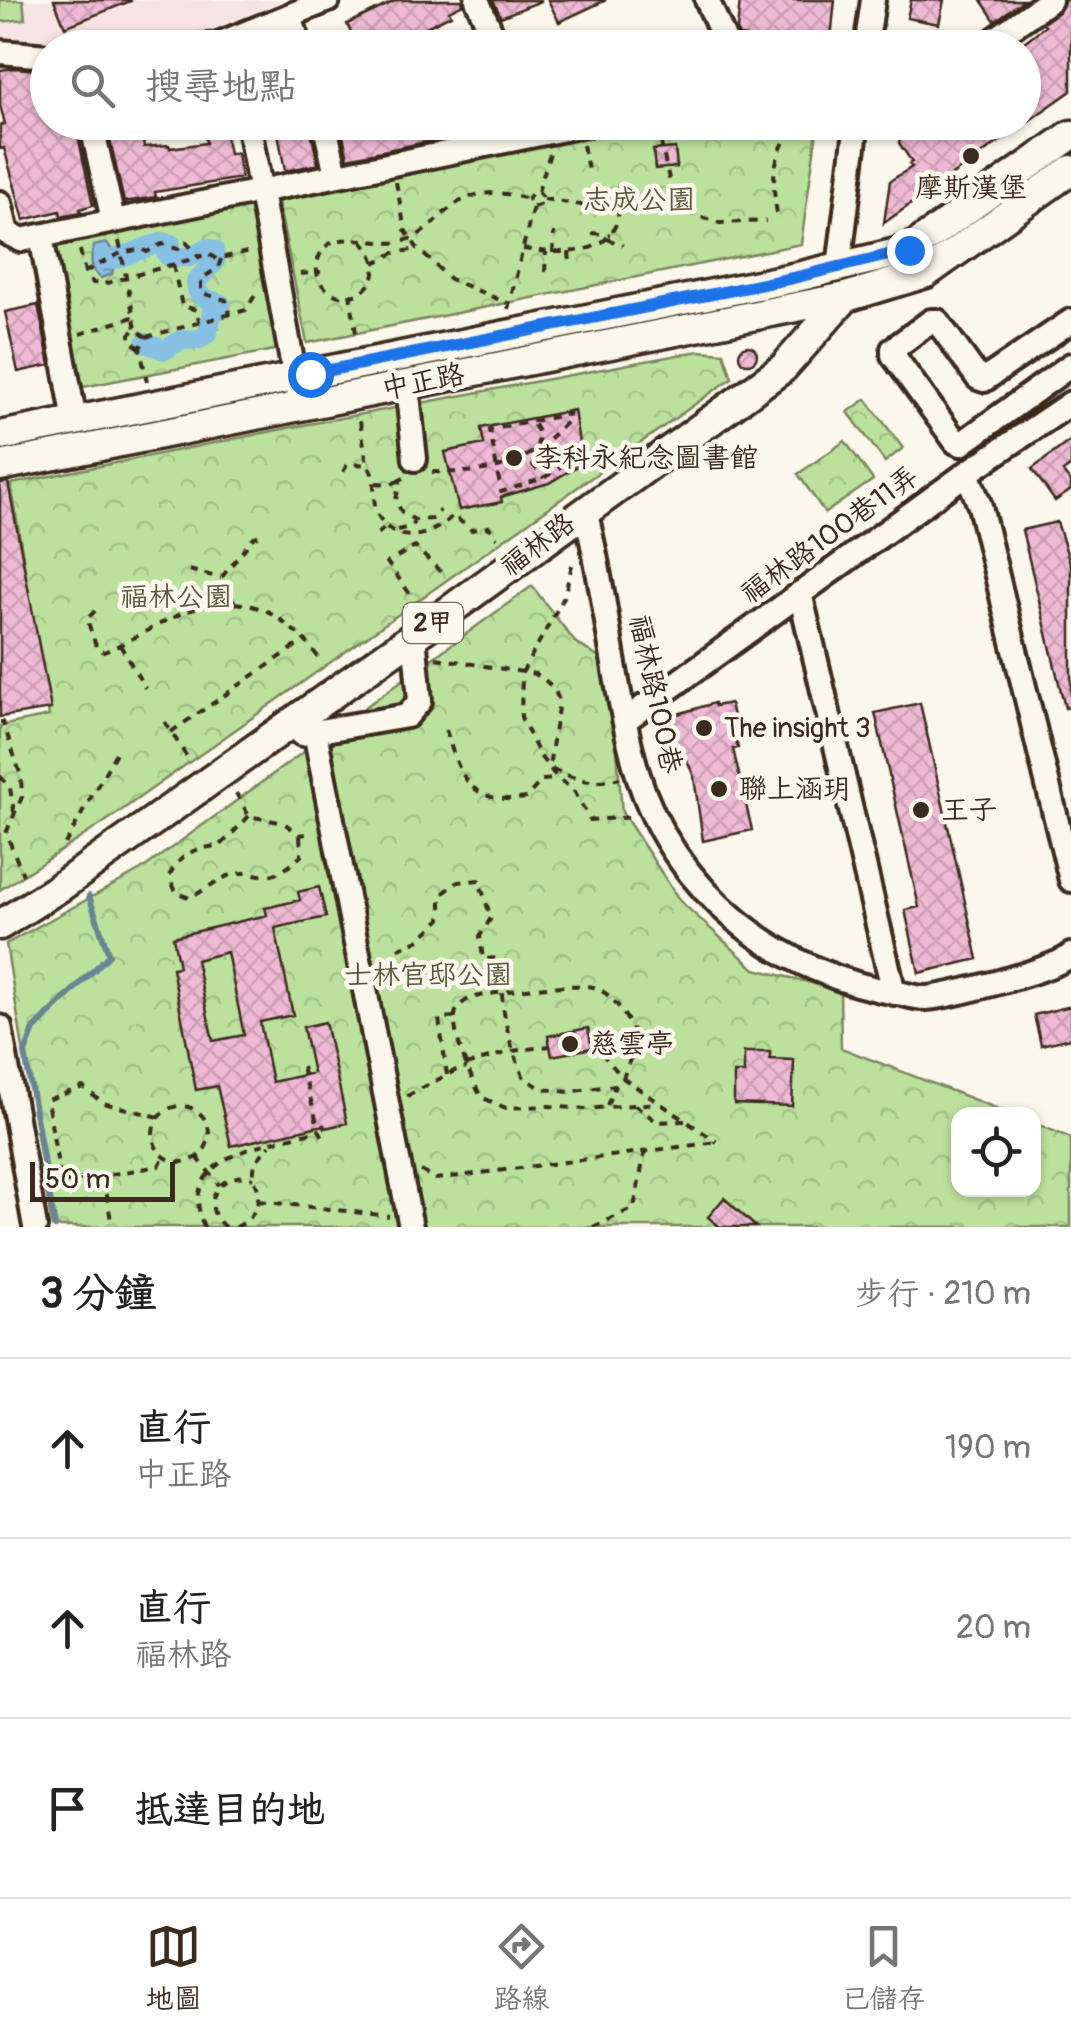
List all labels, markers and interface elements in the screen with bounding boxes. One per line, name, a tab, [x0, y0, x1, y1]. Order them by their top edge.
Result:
search box	[30, 30, 1041, 140]
icon: search	[65, 58, 120, 113]
text: 搜尋地點	[145, 63, 297, 111]
marker: 摩斯漢堡	[960, 145, 982, 167]
place label: 摩斯漢堡	[915, 171, 1027, 206]
park label: 志成公園	[583, 183, 695, 218]
route end	[887, 228, 933, 274]
route start	[288, 352, 334, 398]
street label: 中正路	[378, 357, 468, 407]
place label: 李科永紀念圖書館	[534, 441, 758, 476]
marker: 李科永紀念圖書館	[503, 447, 525, 469]
street label: 福林路100巷11弄	[734, 459, 926, 611]
street label: 福林路	[494, 506, 582, 584]
park label: 福林公園	[120, 580, 232, 615]
road number: 2甲	[403, 603, 463, 643]
street label: 福林路100巷	[621, 612, 689, 777]
place label: The insight 3	[724, 711, 871, 746]
marker: The insight 3	[693, 717, 715, 739]
place label: 聯上涵玥	[739, 772, 851, 807]
marker: 聯上涵玥	[708, 778, 730, 800]
place label: 王子	[941, 793, 997, 828]
marker: 王子	[910, 799, 932, 821]
park label: 士林官邸公園	[344, 958, 512, 993]
place label: 慈雲亭	[590, 1027, 674, 1062]
marker: 慈雲亭	[559, 1033, 581, 1055]
map controls	[951, 1107, 1041, 1197]
button: locate	[951, 1107, 1041, 1197]
scale bar	[30, 1157, 175, 1202]
text: 50 m	[45, 1162, 110, 1197]
text: 3 分鐘	[40, 1268, 157, 1320]
text: 步行 · 210 m	[855, 1274, 1031, 1314]
text: 直行	[135, 1404, 211, 1452]
icon: ahead	[40, 1421, 95, 1476]
text: 190 m	[945, 1428, 1031, 1468]
text: 中正路	[135, 1455, 231, 1495]
text: 直行	[135, 1584, 211, 1632]
icon: ahead	[40, 1601, 95, 1656]
text: 20 m	[956, 1608, 1031, 1648]
text: 福林路	[135, 1635, 231, 1675]
icon: arrive	[40, 1781, 95, 1836]
text: 抵達目的地	[135, 1786, 325, 1834]
tab: 地圖	[146, 1919, 202, 2017]
tab: 路線	[493, 1919, 549, 2017]
tab: 已儲存	[841, 1919, 925, 2017]

